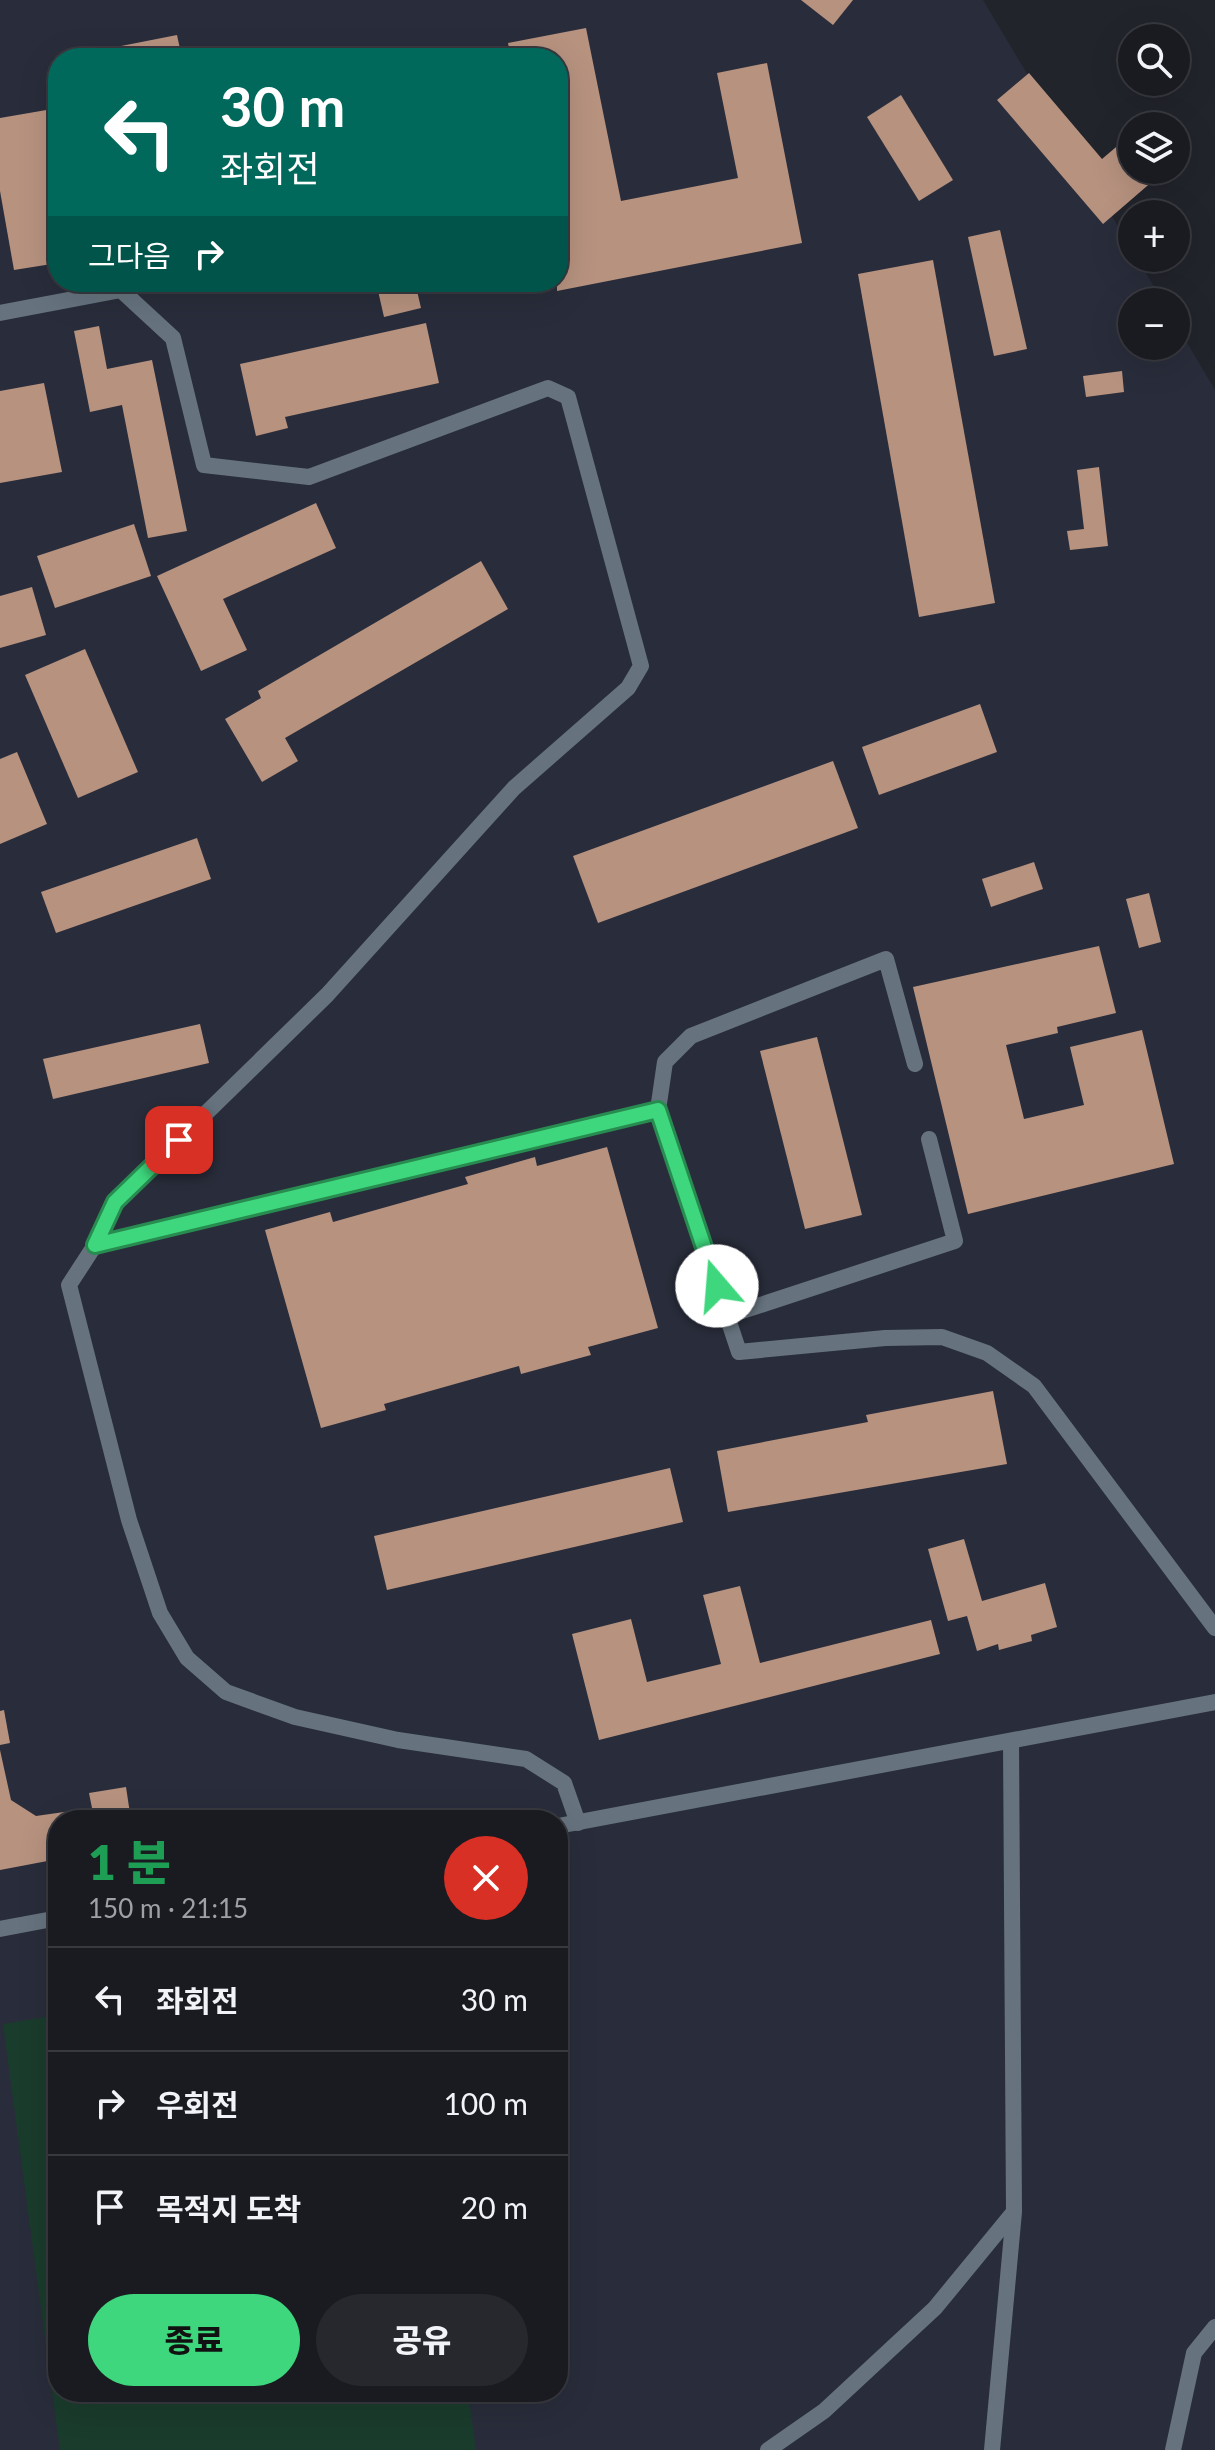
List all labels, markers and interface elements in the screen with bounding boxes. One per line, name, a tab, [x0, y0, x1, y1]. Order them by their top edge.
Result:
map controls	[1118, 24, 1190, 360]
button: search	[1118, 24, 1190, 96]
text: 30 m	[220, 72, 345, 139]
icon: left	[88, 80, 192, 184]
button: layers	[1118, 112, 1190, 184]
text: 좌회전	[220, 146, 319, 190]
button: +	[1118, 200, 1190, 272]
icon: right	[187, 232, 231, 276]
text: 그다음	[88, 237, 171, 273]
button: −	[1118, 288, 1190, 360]
pin	[145, 1106, 213, 1174]
icon: arrive	[157, 1118, 201, 1162]
position arrow	[675, 1244, 759, 1328]
text: 1 분	[88, 1833, 171, 1890]
button: close	[444, 1836, 528, 1920]
text: 150 m · 21:15	[88, 1892, 248, 1924]
icon: left	[88, 1977, 132, 2021]
text: 30 m	[461, 1981, 528, 2017]
text: 좌회전	[156, 1982, 239, 2018]
icon: right	[88, 2081, 132, 2125]
text: 100 m	[443, 2085, 528, 2121]
text: 우회전	[156, 2086, 239, 2122]
icon: arrive	[88, 2185, 132, 2229]
text: 20 m	[461, 2189, 528, 2225]
text: 목적지 도착	[156, 2190, 301, 2226]
button: 종료	[88, 2294, 300, 2386]
button: 공유	[316, 2294, 528, 2386]

